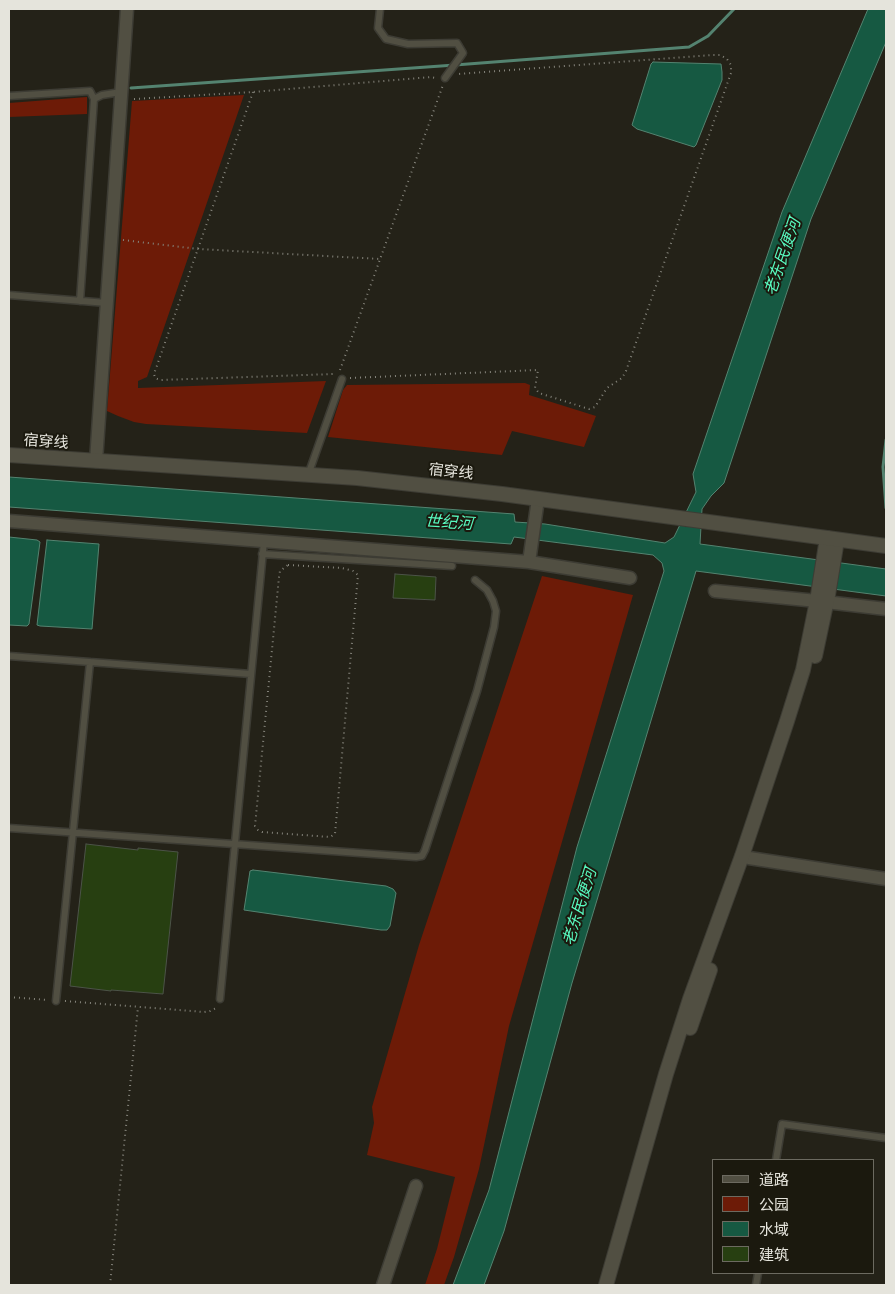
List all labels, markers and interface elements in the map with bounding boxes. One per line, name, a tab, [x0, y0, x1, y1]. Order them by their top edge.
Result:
water label: 老东民便河	[761, 216, 805, 298]
street label: 宿穿线	[23, 431, 69, 453]
street label: 宿穿线	[428, 461, 474, 483]
water label: 世纪河	[424, 512, 474, 534]
water label: 老东民便河	[559, 866, 601, 948]
legend	[712, 1159, 875, 1274]
text: 道路	[759, 1169, 789, 1189]
text: 公园	[759, 1194, 789, 1214]
text: 水域	[759, 1219, 789, 1239]
text: 建筑	[759, 1244, 789, 1264]

